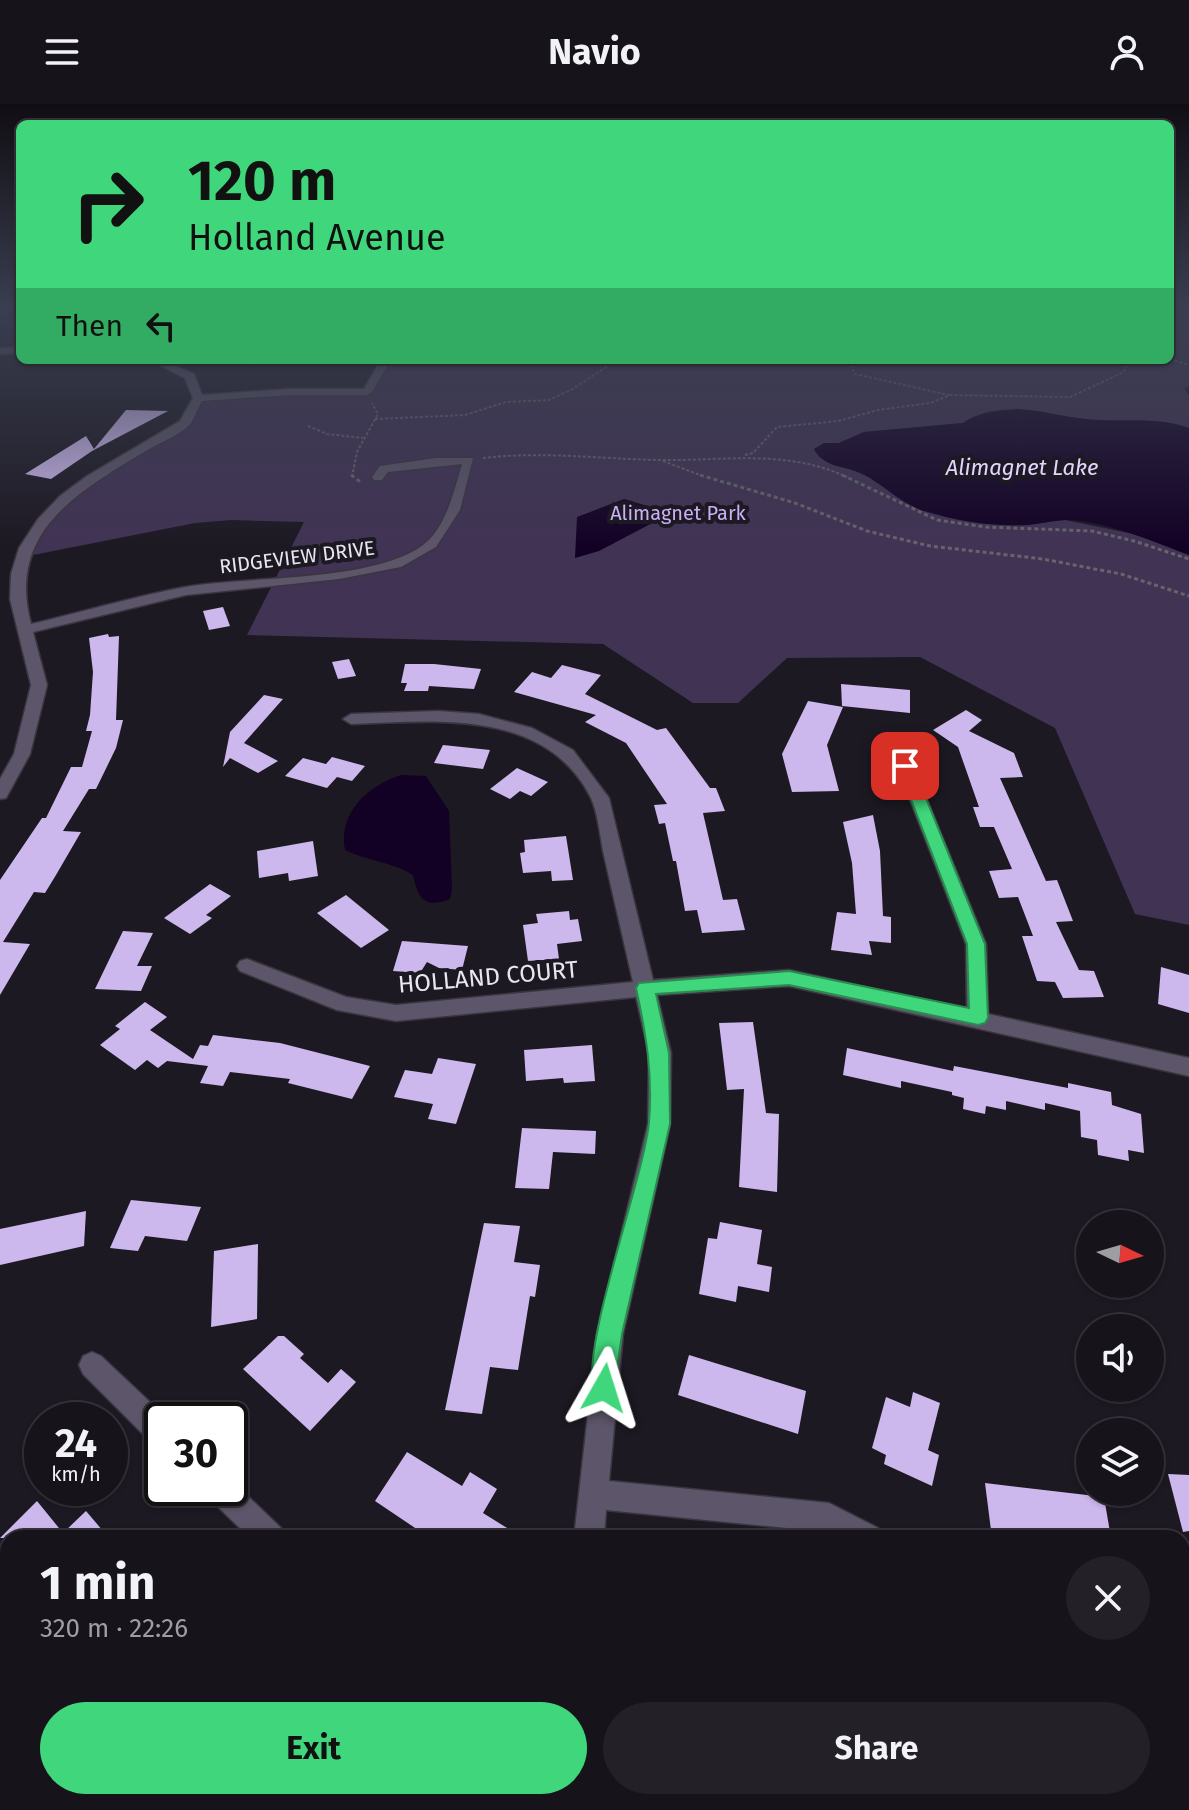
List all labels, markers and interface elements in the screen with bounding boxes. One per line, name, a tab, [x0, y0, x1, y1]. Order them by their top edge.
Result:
icon: menu	[40, 30, 84, 74]
text: Navio	[548, 30, 641, 74]
icon: person	[1105, 30, 1149, 74]
text: 120 m	[188, 148, 336, 215]
icon: right	[56, 152, 160, 256]
text: Holland Avenue	[188, 216, 446, 260]
icon: left	[139, 304, 183, 348]
text: Then	[56, 308, 123, 344]
water label: Alimagnet Lake	[945, 454, 1098, 481]
park label: Alimagnet Park	[610, 501, 747, 525]
street label: RIDGEVIEW DRIVE	[218, 536, 376, 578]
pin	[871, 732, 939, 800]
icon: arrive	[883, 744, 927, 788]
street label: HOLLAND COURT	[397, 955, 580, 999]
north arrow	[1076, 1210, 1164, 1298]
map controls	[1076, 1210, 1164, 1506]
button: sound	[1076, 1314, 1164, 1402]
position arrow	[562, 1346, 646, 1430]
speed limit sign: 30	[144, 1402, 248, 1506]
button: layers	[1076, 1418, 1164, 1506]
text: 24	[55, 1420, 97, 1468]
text: km/h	[51, 1462, 101, 1486]
text: 1 min	[40, 1554, 155, 1612]
button: close	[1066, 1556, 1150, 1640]
text: 320 m · 22:26	[40, 1613, 188, 1644]
button: Exit	[40, 1702, 587, 1794]
button: Share	[603, 1702, 1150, 1794]

